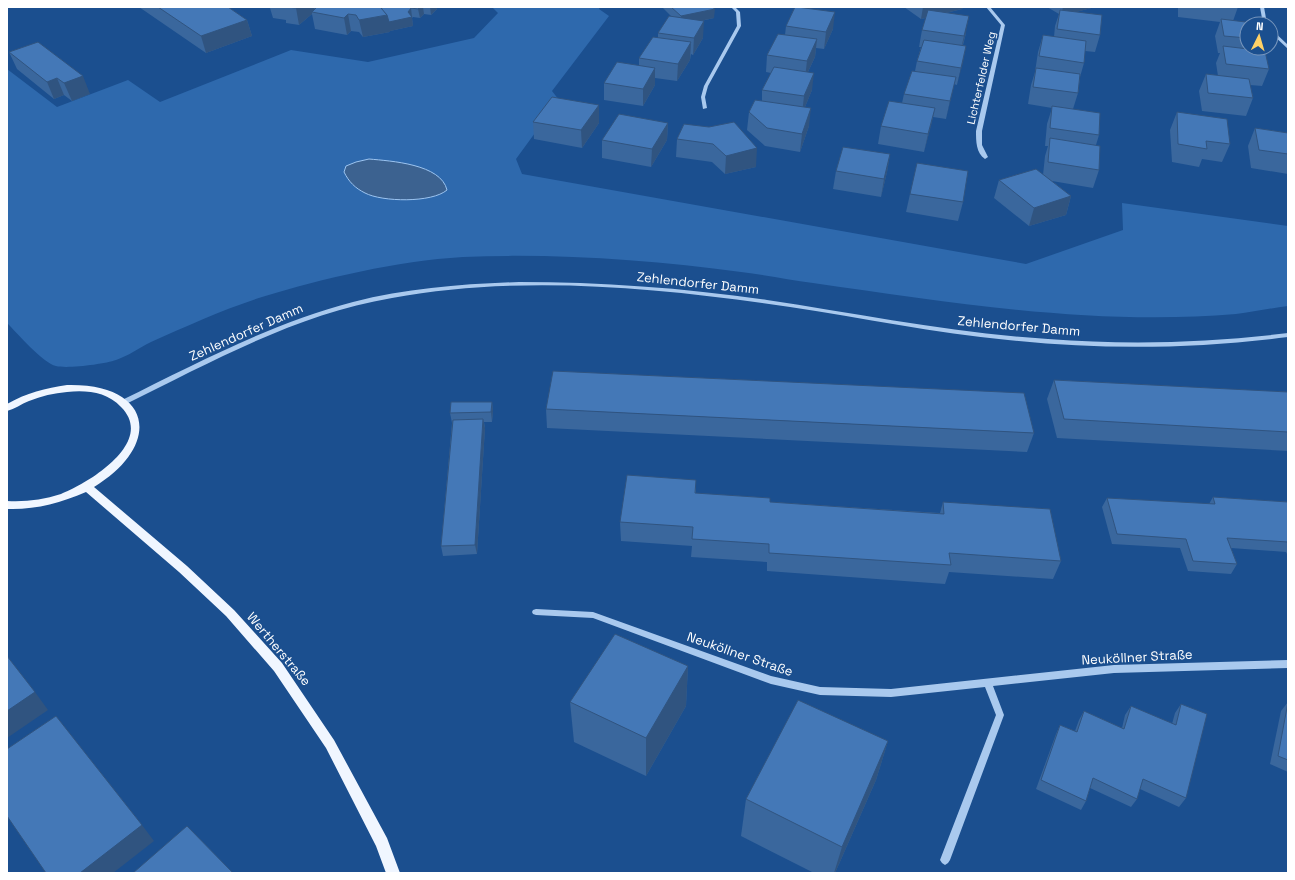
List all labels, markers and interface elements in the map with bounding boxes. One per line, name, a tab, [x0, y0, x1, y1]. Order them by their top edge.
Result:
north arrow	[1239, 16, 1279, 56]
text: N	[1256, 19, 1264, 33]
street label: Lichterfelder Weg	[964, 30, 998, 126]
street label: Zehlendorfer Damm	[636, 268, 760, 298]
street label: Zehlendorfer Damm	[186, 299, 306, 365]
street label: Zehlendorfer Damm	[957, 312, 1081, 340]
street label: Wertherstraße	[243, 609, 315, 689]
street label: Neuköllner Straße	[685, 628, 795, 680]
street label: Neuköllner Straße	[1081, 646, 1193, 668]

